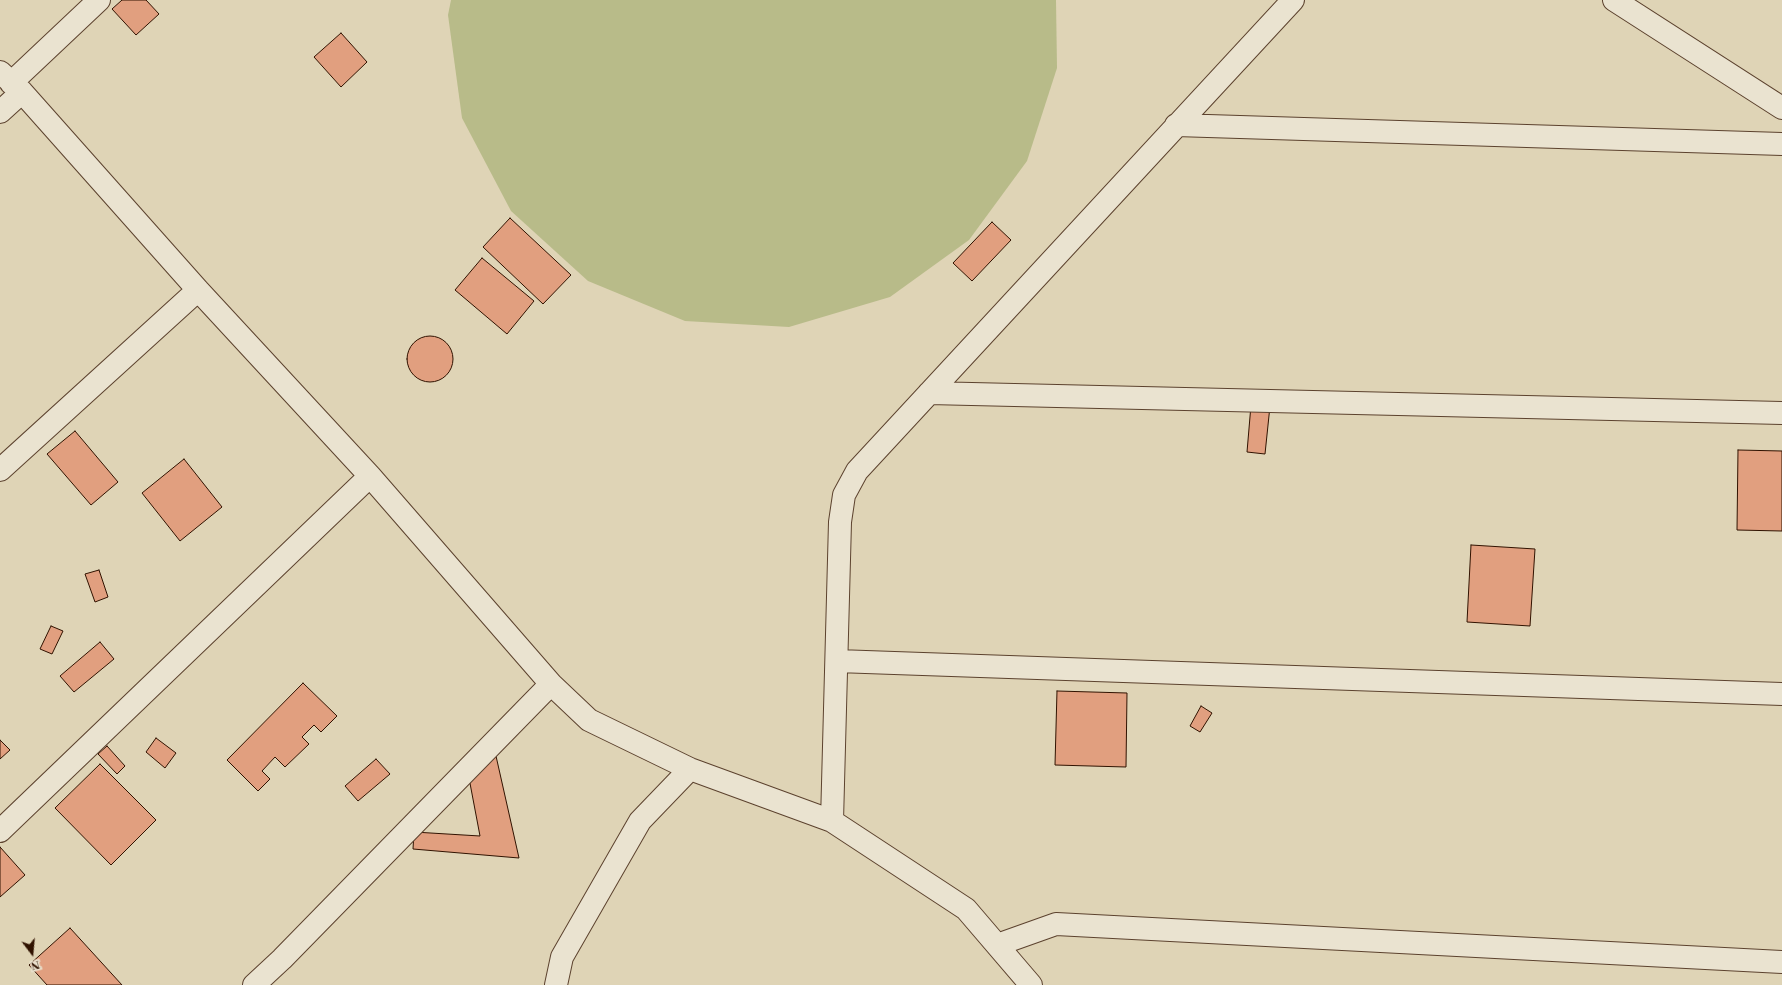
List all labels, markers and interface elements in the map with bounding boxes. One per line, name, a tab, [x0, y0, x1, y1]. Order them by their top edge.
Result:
north arrow	[12, 933, 52, 973]
text: N	[29, 957, 41, 972]

